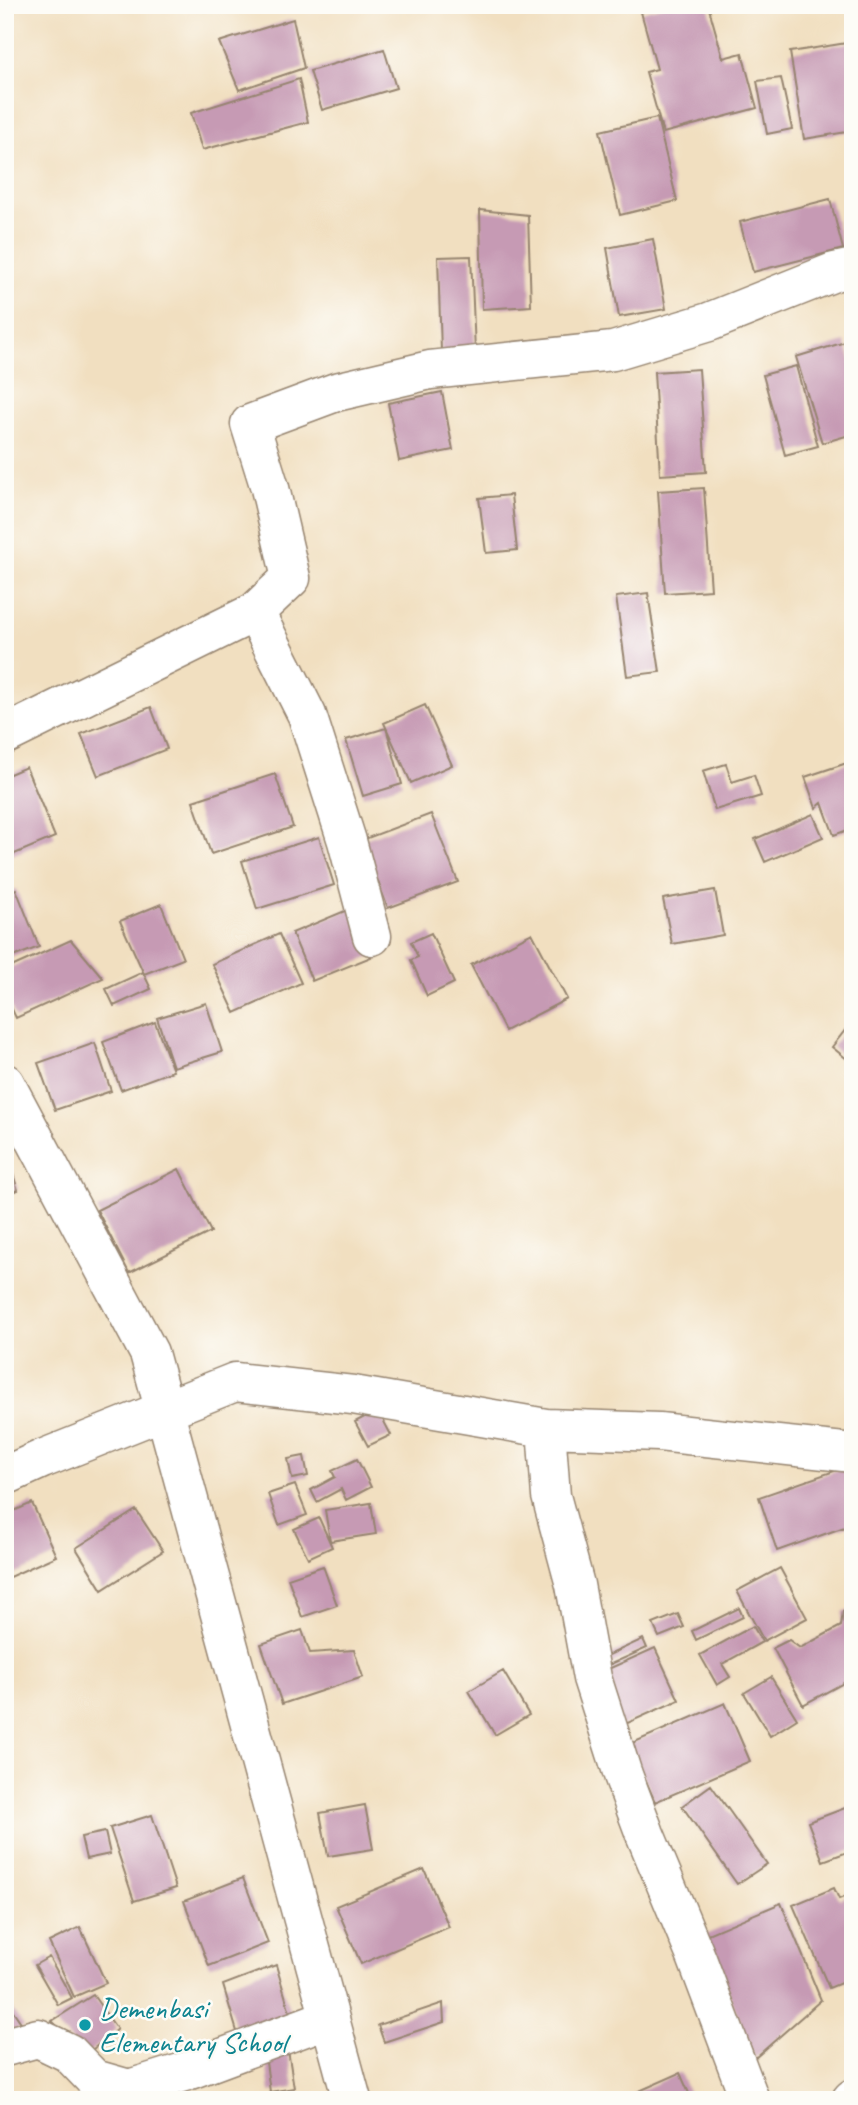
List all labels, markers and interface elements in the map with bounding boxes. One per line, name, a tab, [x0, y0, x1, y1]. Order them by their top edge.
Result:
place label: Demenbasi Elementary School	[99, 1989, 291, 2061]
marker: Demenbasi Elementary School	[77, 2017, 93, 2033]

